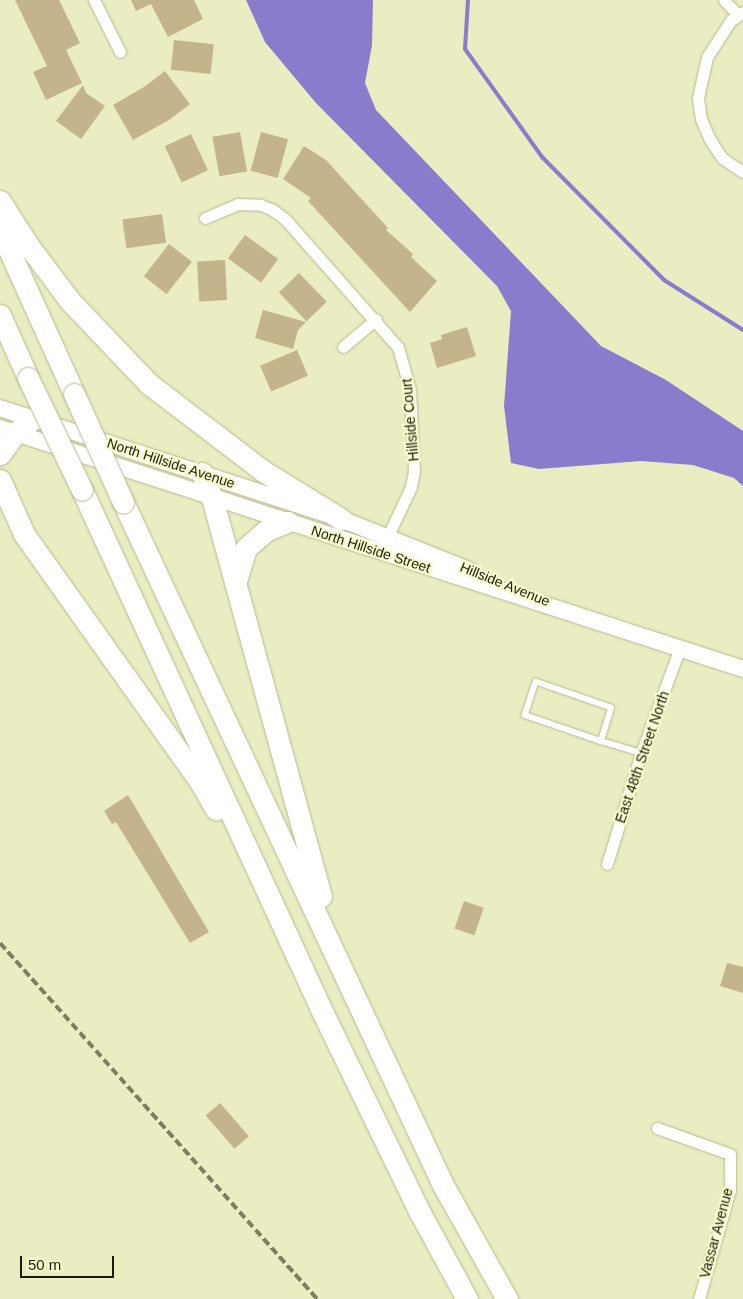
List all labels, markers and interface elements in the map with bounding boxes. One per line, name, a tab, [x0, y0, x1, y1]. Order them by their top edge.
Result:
street label: Hillside Court	[398, 378, 422, 462]
street label: North Hillside Avenue	[105, 434, 237, 492]
street label: North Hillside Street	[309, 522, 433, 576]
street label: Hillside Avenue	[457, 558, 553, 610]
street label: East 48th Street North	[612, 689, 672, 825]
street label: Vassar Avenue	[696, 1186, 736, 1280]
scale bar	[22, 1246, 116, 1278]
text: 50 m	[28, 1256, 61, 1273]

